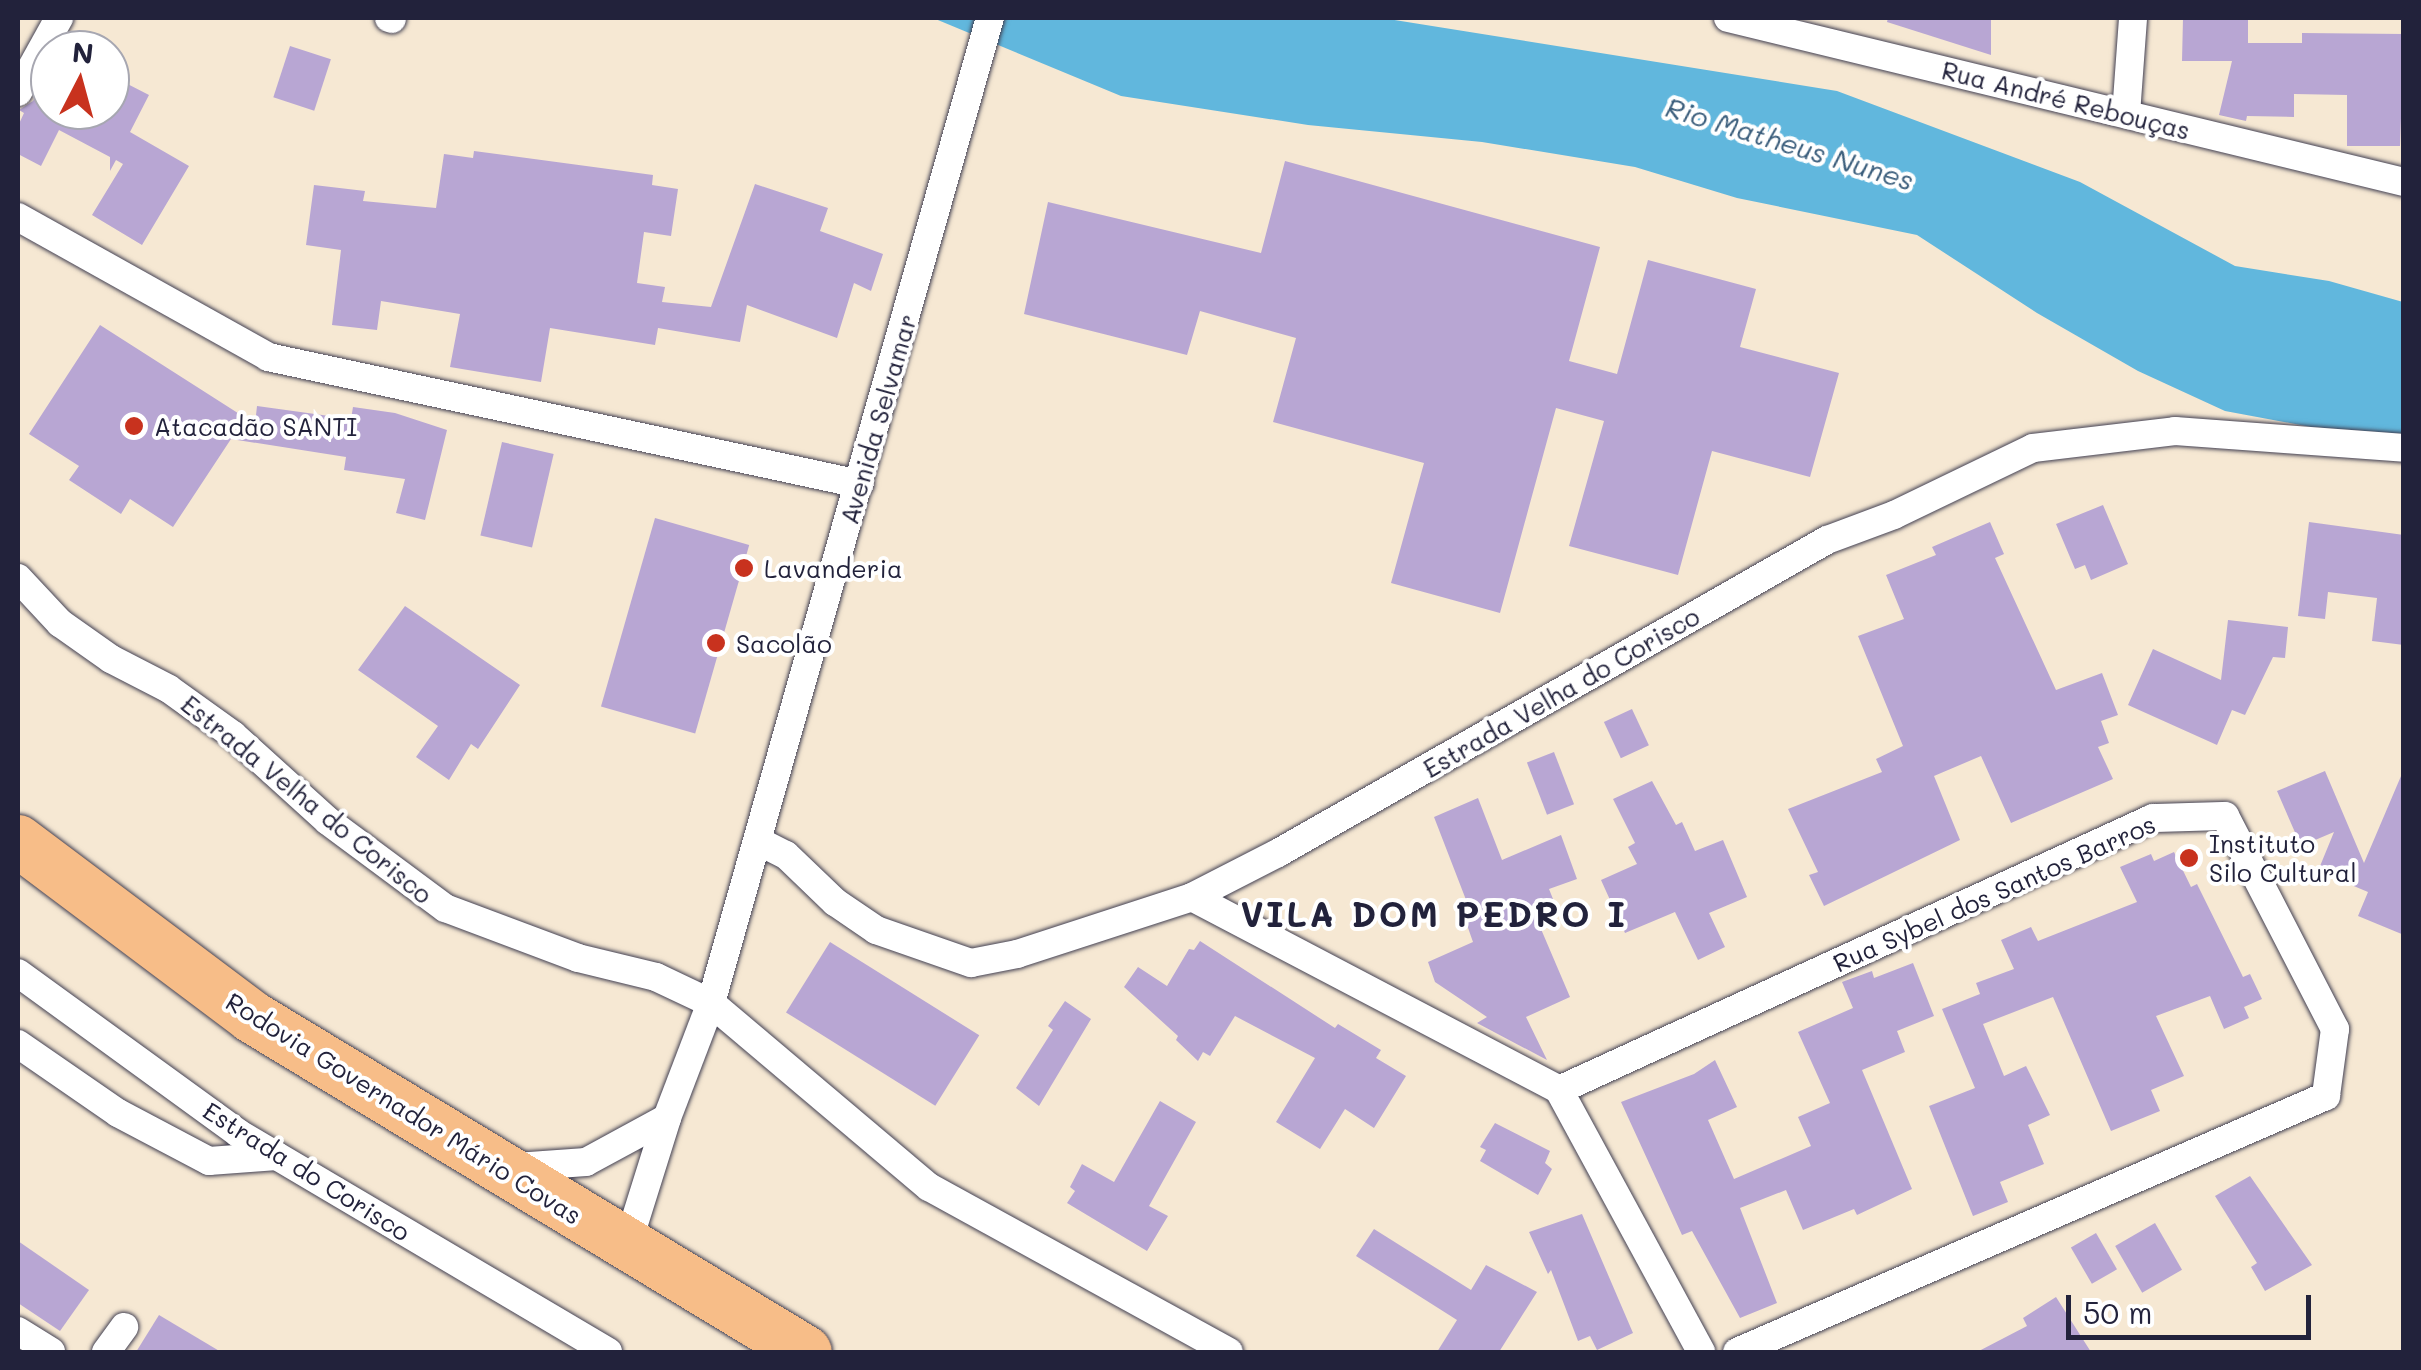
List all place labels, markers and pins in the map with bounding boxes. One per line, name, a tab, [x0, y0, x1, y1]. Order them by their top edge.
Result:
place label: Atacadão SANTI	[154, 411, 357, 441]
marker: Atacadão SANTI	[123, 415, 145, 437]
place label: Lavanderia	[764, 553, 902, 583]
marker: Lavanderia	[733, 557, 755, 579]
place label: Sacolão	[736, 628, 832, 658]
marker: Sacolão	[705, 632, 727, 654]
place label: Instituto Silo Cultural	[2209, 829, 2357, 888]
marker: Instituto Silo Cultural	[2178, 847, 2200, 869]

